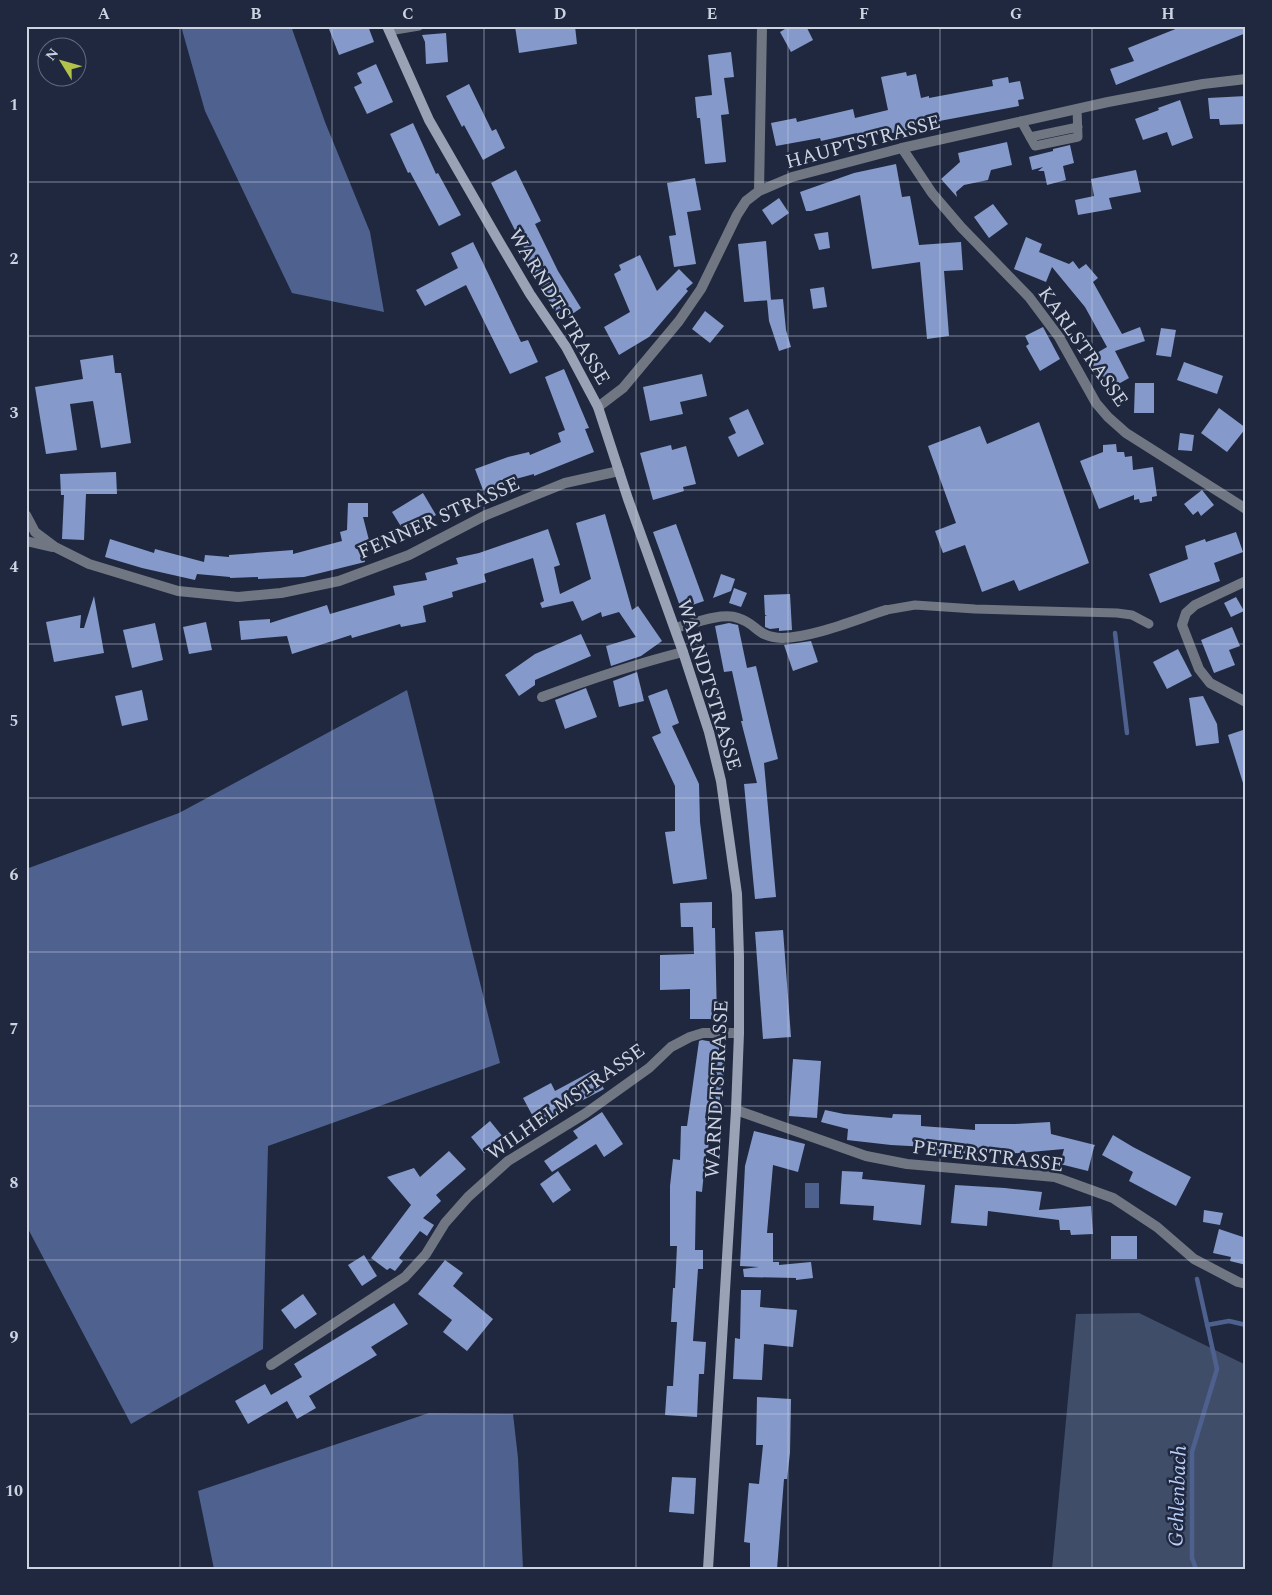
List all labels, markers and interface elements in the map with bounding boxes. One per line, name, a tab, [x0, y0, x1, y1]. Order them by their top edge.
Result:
text: A	[98, 2, 111, 26]
text: B	[250, 2, 262, 26]
text: C	[402, 2, 414, 26]
text: D	[554, 2, 567, 26]
text: E	[707, 2, 717, 26]
text: F	[859, 2, 869, 26]
text: G	[1010, 2, 1022, 26]
text: H	[1161, 2, 1175, 26]
north arrow	[38, 38, 88, 88]
text: N	[40, 44, 64, 65]
text: 1	[10, 93, 18, 117]
street label: HAUPTSTRASSE	[782, 107, 944, 177]
street label: WARNDTSTRASSE	[500, 223, 618, 391]
text: 2	[10, 247, 19, 271]
street label: KARLSTRASSE	[1030, 281, 1136, 413]
text: 3	[10, 401, 19, 425]
street label: FENNER STRASSE	[353, 469, 525, 567]
text: 4	[10, 555, 19, 579]
street label: WARNDTSTRASSE	[669, 595, 749, 775]
text: 5	[10, 709, 18, 733]
text: 6	[10, 863, 19, 887]
street label: WARNDTSTRASSE	[697, 999, 737, 1179]
text: 7	[10, 1017, 19, 1041]
street label: WILHELMSTRASSE	[481, 1036, 651, 1168]
street label: PETERSTRASSE	[911, 1132, 1065, 1180]
text: 8	[10, 1171, 19, 1195]
text: 9	[10, 1325, 19, 1349]
water label: Gehlenbach	[1160, 1445, 1196, 1547]
text: 10	[5, 1479, 23, 1503]

